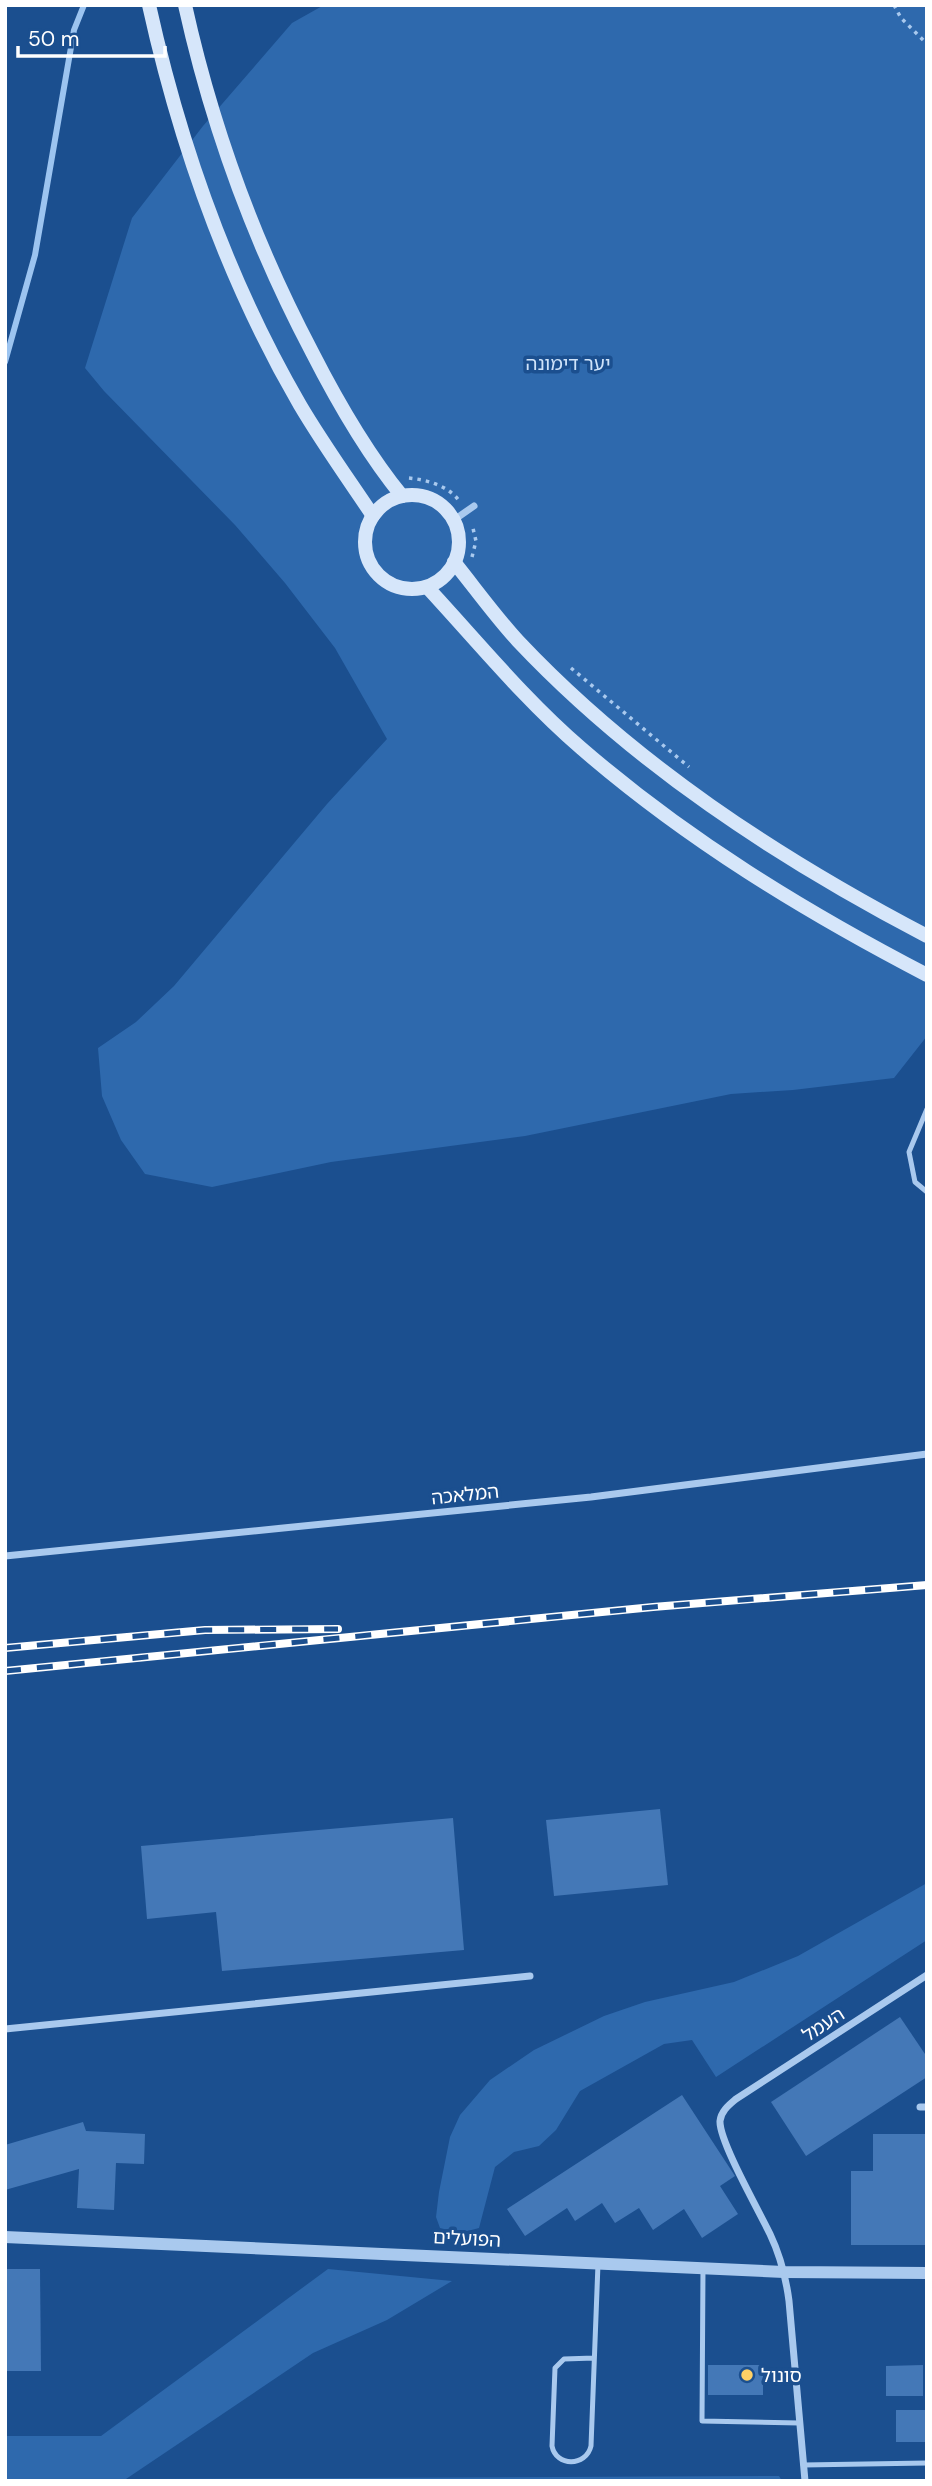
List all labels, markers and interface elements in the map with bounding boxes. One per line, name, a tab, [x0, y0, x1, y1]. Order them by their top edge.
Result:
scale bar	[18, 14, 164, 58]
text: 50 m	[28, 25, 79, 53]
park label: יער דימונה	[526, 351, 611, 376]
street label: המלאכה	[430, 1479, 500, 1510]
street label: העמל	[797, 2002, 849, 2047]
street label: הפועלים	[432, 2224, 502, 2253]
place label: סונול	[761, 2363, 802, 2388]
marker: סונול	[739, 2367, 755, 2383]

